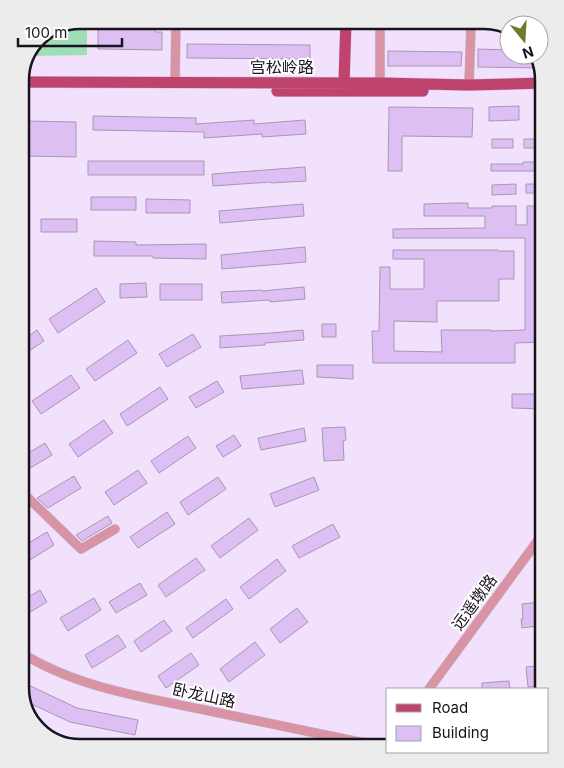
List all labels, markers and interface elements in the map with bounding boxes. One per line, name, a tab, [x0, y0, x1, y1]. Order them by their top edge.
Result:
scale bar	[18, 15, 121, 47]
north arrow	[499, 15, 549, 65]
text: 100 m	[25, 23, 67, 42]
text: N	[520, 43, 536, 63]
street label: 宫松岭路	[250, 57, 314, 77]
street label: 远遥墩路	[447, 570, 501, 634]
street label: 卧龙山路	[171, 679, 237, 711]
legend	[386, 688, 549, 753]
text: Road	[432, 698, 468, 717]
text: Building	[432, 723, 489, 742]

